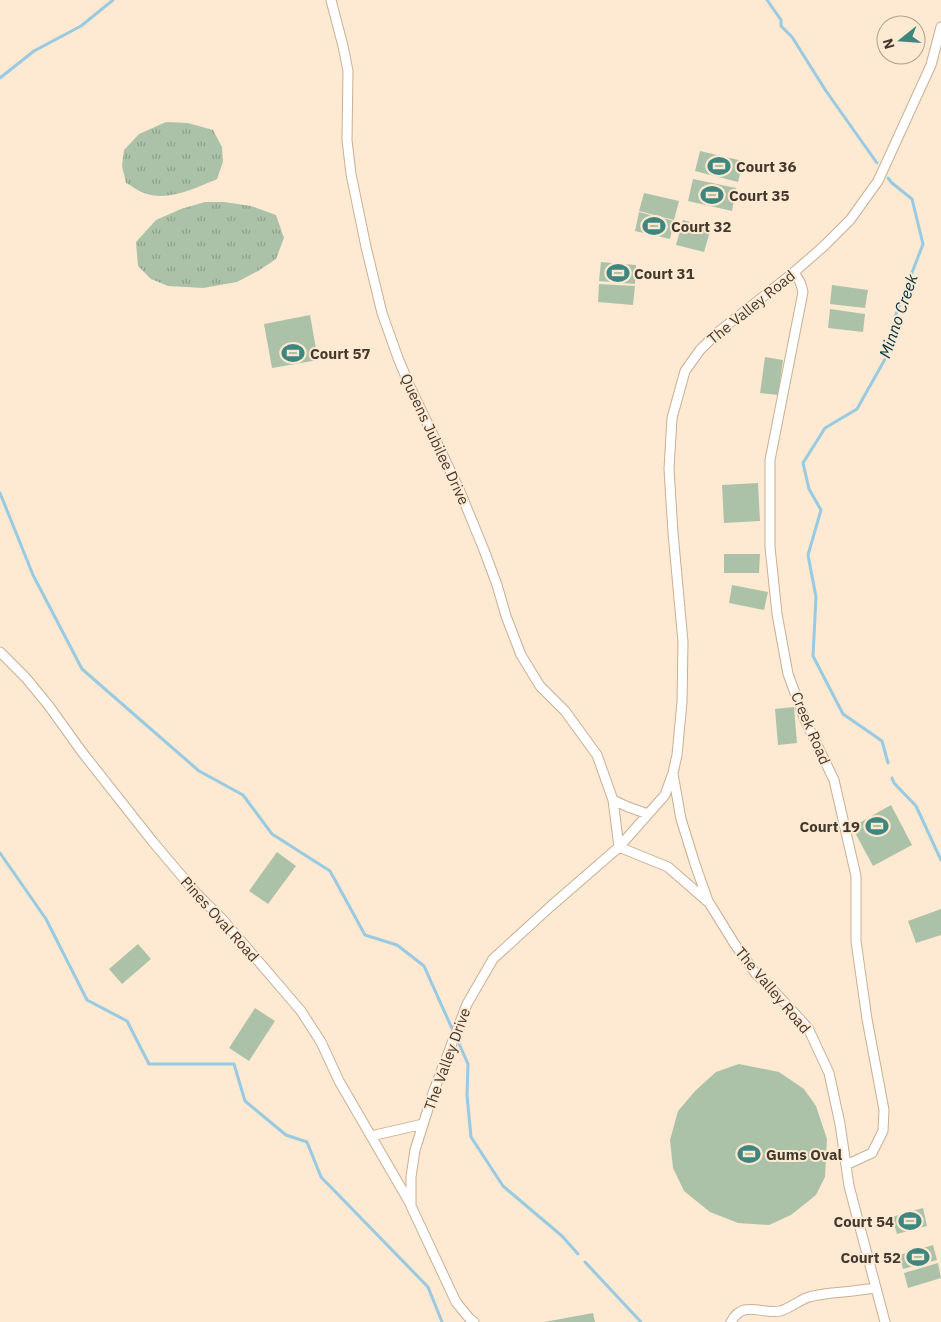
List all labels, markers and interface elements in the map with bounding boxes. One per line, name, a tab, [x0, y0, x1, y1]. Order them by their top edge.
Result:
north arrow	[876, 15, 926, 65]
text: N	[878, 36, 899, 51]
sports icon: Court 36	[706, 153, 732, 179]
place label: Court 36	[736, 157, 797, 176]
sports icon: Court 35	[699, 182, 725, 208]
place label: Court 35	[729, 186, 790, 205]
sports icon: Court 32	[641, 213, 667, 239]
place label: Court 32	[671, 217, 732, 236]
sports icon: Court 31	[605, 260, 631, 286]
place label: Court 31	[634, 264, 695, 283]
street label: The Valley Road	[703, 266, 799, 348]
water label: Minno Creek	[874, 271, 922, 361]
sports icon: Court 57	[280, 340, 306, 366]
place label: Court 57	[310, 344, 371, 363]
street label: Queens Jubilee Drive	[396, 370, 474, 508]
street label: Creek Road	[787, 689, 835, 767]
sports icon: Court 19	[864, 813, 890, 839]
place label: Court 19	[799, 817, 860, 836]
street label: Pines Oval Road	[177, 872, 263, 966]
street label: The Valley Road	[731, 943, 815, 1037]
street label: The Valley Drive	[420, 1005, 474, 1113]
sports icon: Gums Oval	[736, 1141, 762, 1167]
place label: Gums Oval	[766, 1145, 842, 1164]
sports icon: Court 54	[897, 1208, 923, 1234]
place label: Court 54	[833, 1212, 894, 1231]
sports icon: Court 52	[905, 1244, 931, 1270]
place label: Court 52	[840, 1248, 901, 1267]

